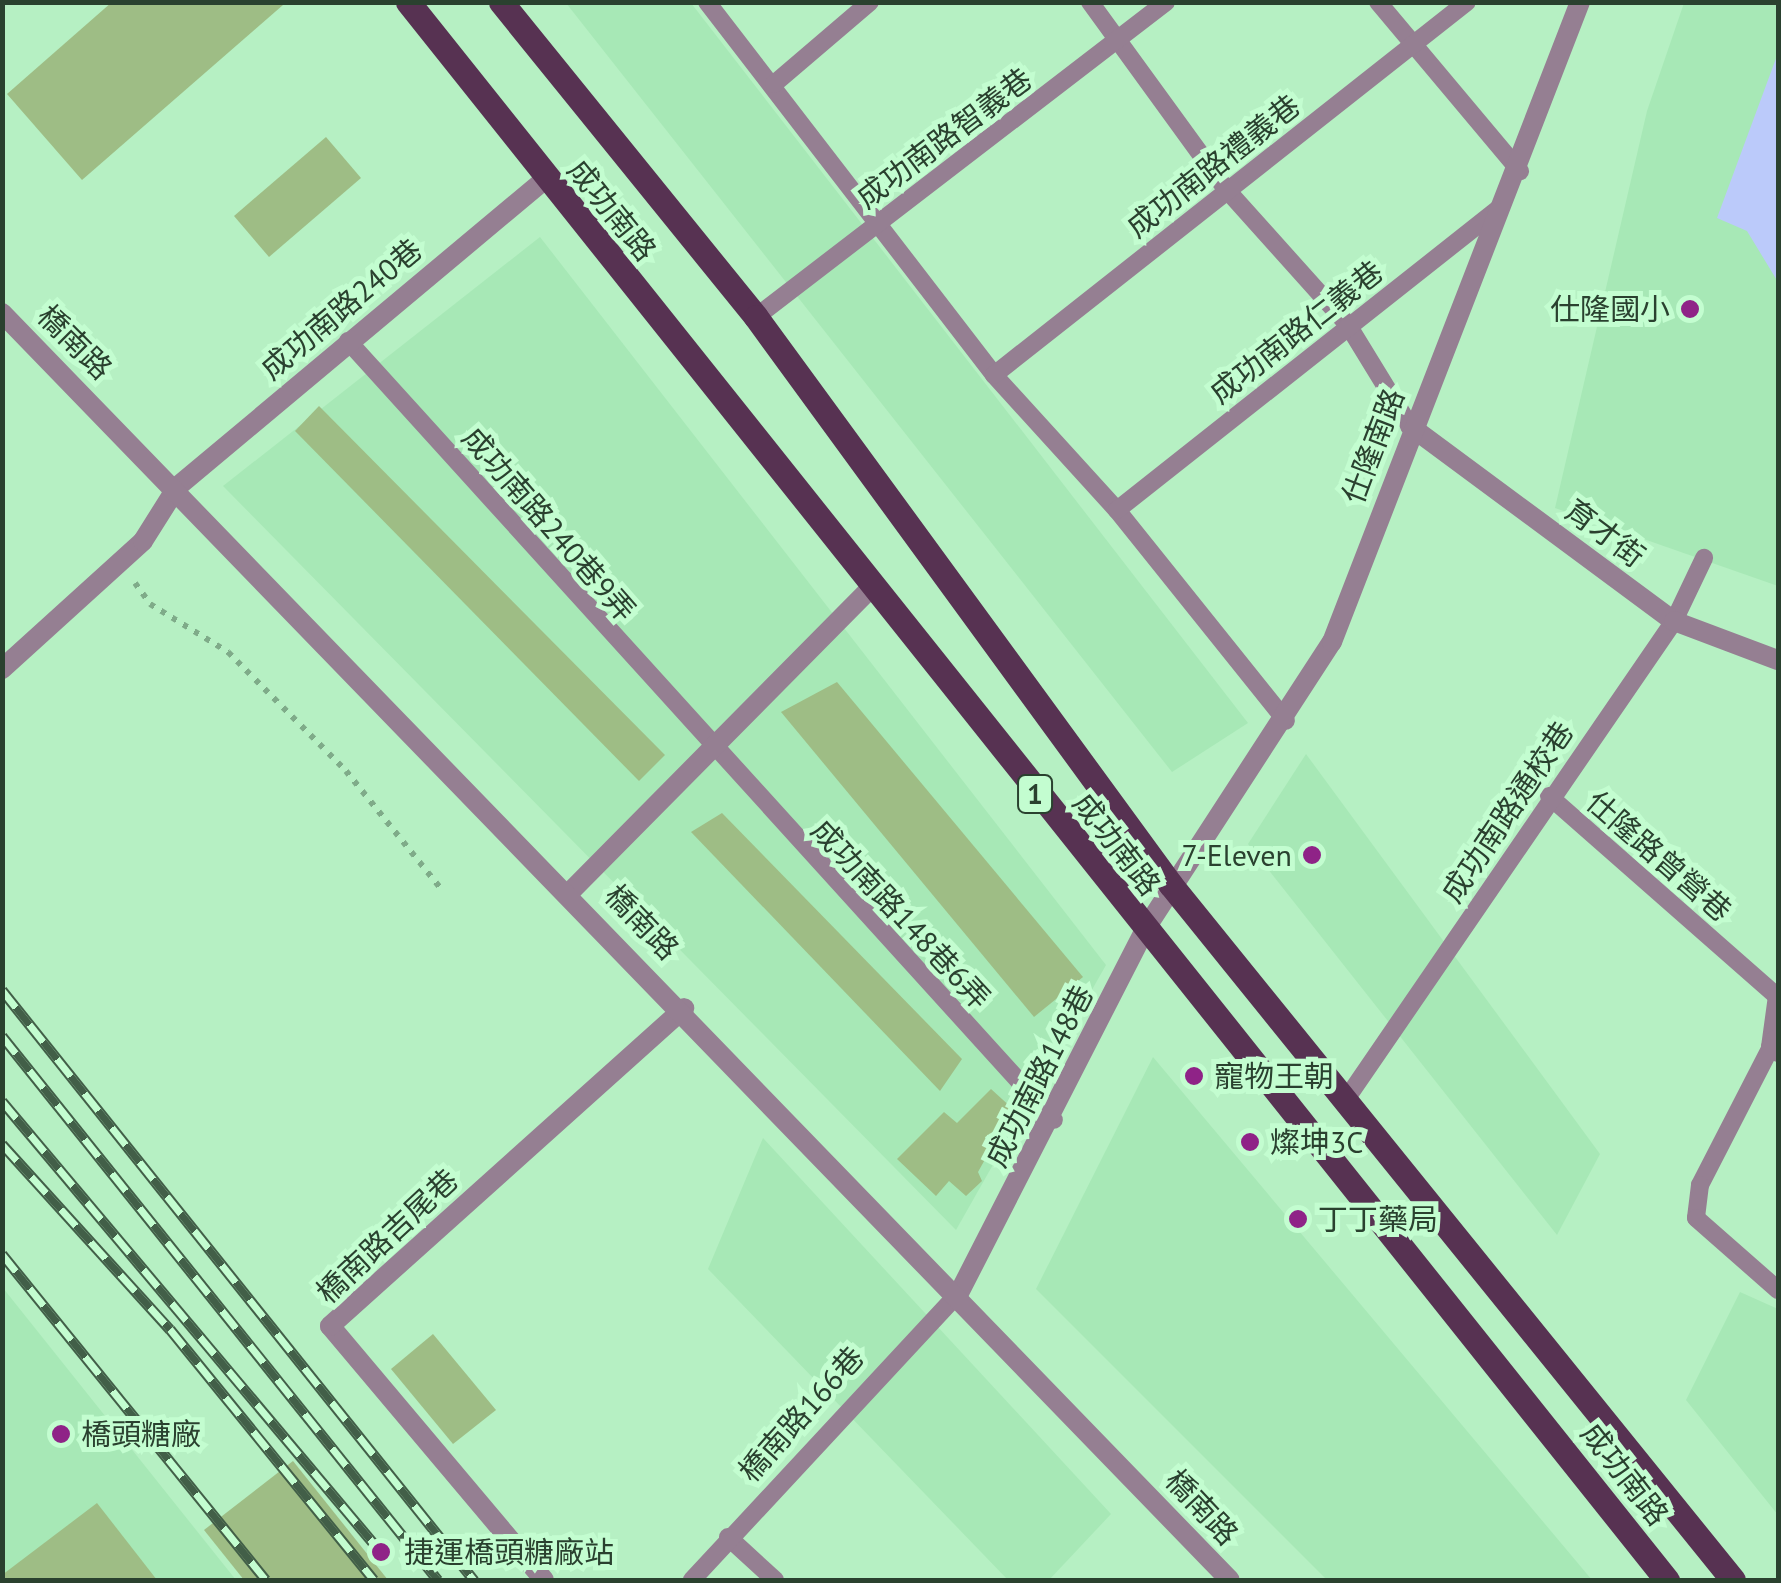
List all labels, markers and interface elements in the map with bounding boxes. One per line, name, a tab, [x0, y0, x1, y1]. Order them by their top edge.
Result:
street label: 成功南路智義巷	[849, 60, 1039, 216]
street label: 成功南路禮義巷	[1119, 87, 1307, 245]
street label: 成功南路	[560, 152, 664, 268]
street label: 成功南路240巷	[253, 231, 429, 387]
street label: 成功南路仁義巷	[1202, 253, 1390, 411]
place label: 仕隆國小	[1550, 291, 1670, 327]
street label: 橋南路	[30, 297, 120, 387]
marker: 仕隆國小	[1679, 298, 1701, 320]
street label: 仕隆南路	[1335, 384, 1411, 508]
street label: 成功南路240巷9弄	[455, 420, 643, 628]
street label: 育才街	[1558, 492, 1652, 574]
street label: 成功南路通校巷	[1433, 715, 1581, 909]
road number: 1	[1015, 771, 1055, 817]
street label: 仕隆路曾營巷	[1579, 783, 1739, 929]
street label: 成功南路	[1066, 786, 1168, 902]
street label: 成功南路148巷6弄	[804, 812, 998, 1016]
place label: 7-Eleven	[1182, 837, 1292, 873]
marker: 7-Eleven	[1301, 844, 1323, 866]
street label: 橋南路	[598, 877, 686, 967]
street label: 成功南路148巷	[978, 979, 1100, 1173]
place label: 寵物王朝	[1214, 1058, 1334, 1094]
marker: 寵物王朝	[1183, 1065, 1205, 1087]
place label: 燦坤3C	[1270, 1124, 1363, 1160]
marker: 燦坤3C	[1239, 1131, 1261, 1153]
street label: 橋南路吉尾巷	[309, 1161, 465, 1311]
place label: 丁丁藥局	[1318, 1201, 1438, 1237]
marker: 丁丁藥局	[1287, 1208, 1309, 1230]
street label: 橋南路166巷	[731, 1339, 871, 1489]
place label: 橋頭糖廠	[81, 1416, 201, 1452]
street label: 成功南路	[1574, 1416, 1676, 1532]
marker: 橋頭糖廠	[50, 1423, 72, 1445]
street label: 橋南路	[1158, 1462, 1246, 1552]
place label: 捷運橋頭糖廠站	[404, 1534, 614, 1570]
marker: 捷運橋頭糖廠站	[368, 1539, 394, 1565]

